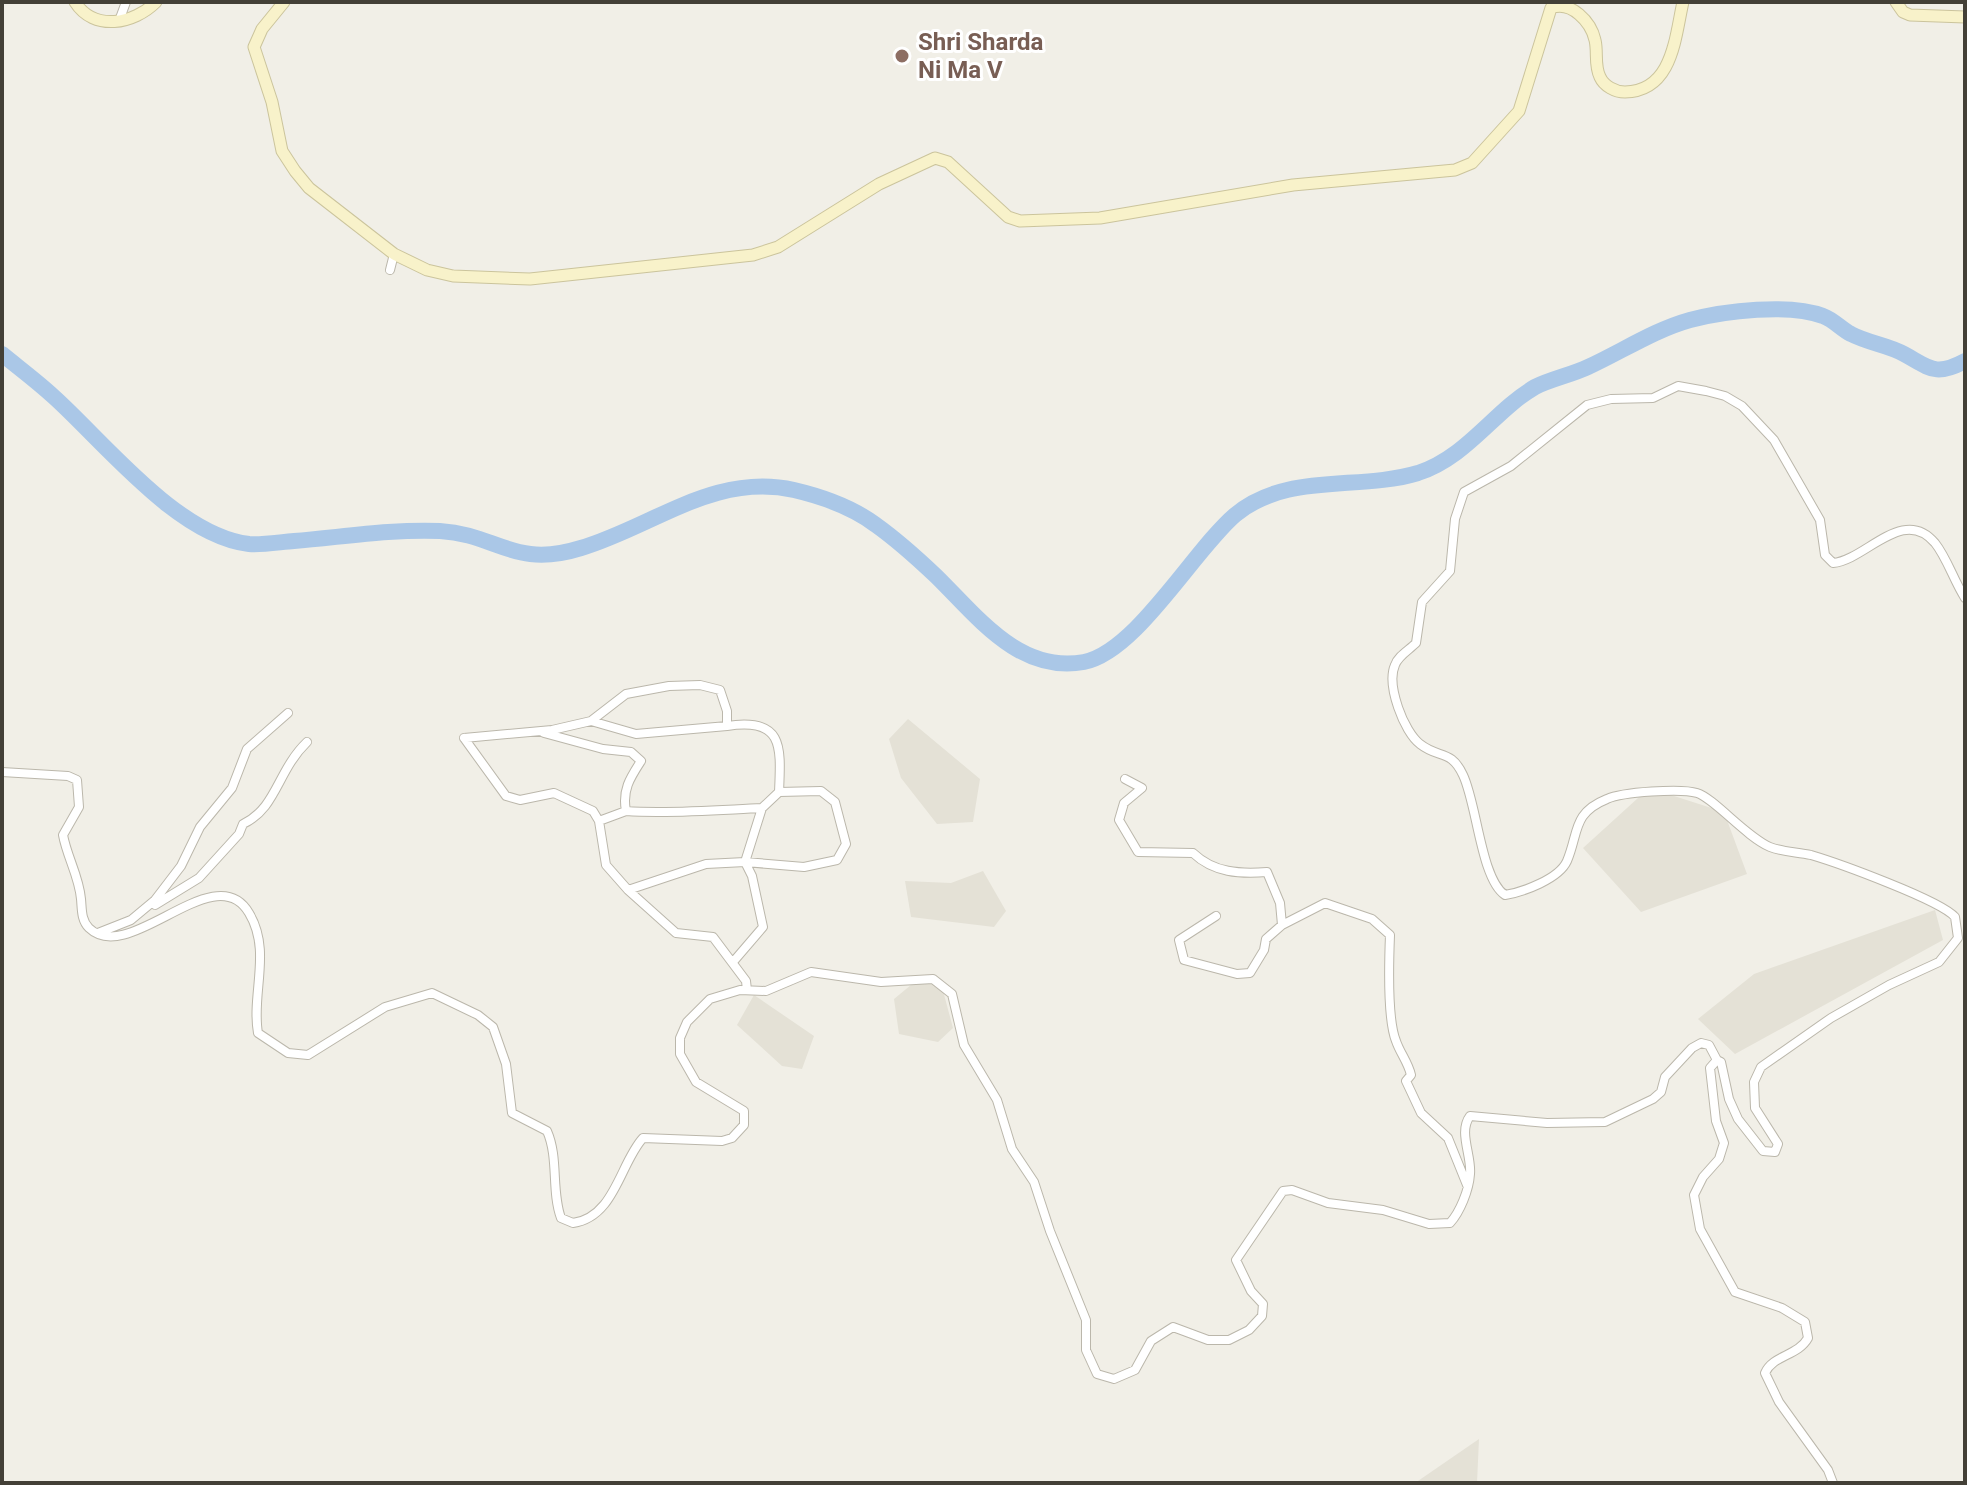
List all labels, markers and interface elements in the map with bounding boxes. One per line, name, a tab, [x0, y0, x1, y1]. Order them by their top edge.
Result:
place label: Shri Sharda Ni Ma V	[918, 28, 1043, 84]
marker: Shri Sharda Ni Ma V	[893, 47, 911, 65]

